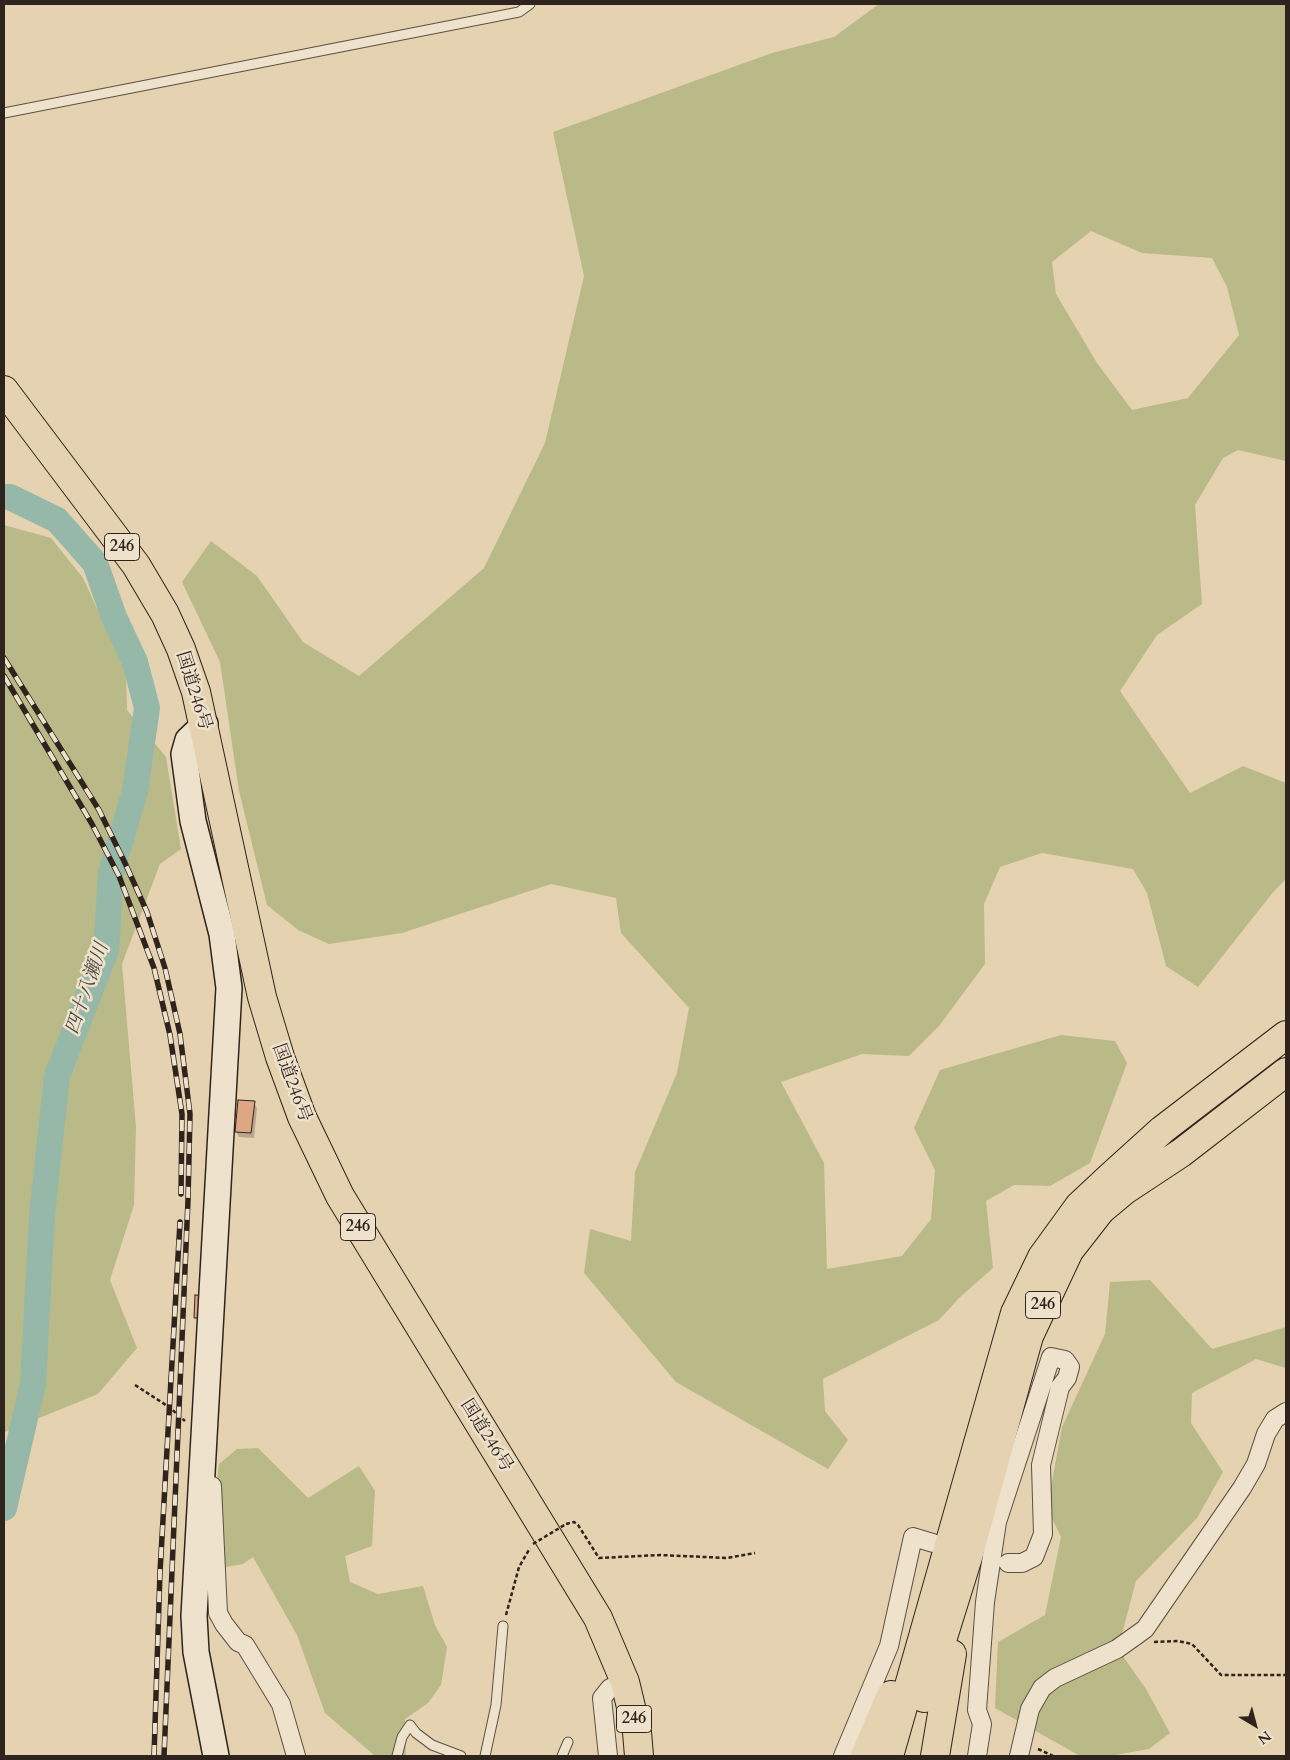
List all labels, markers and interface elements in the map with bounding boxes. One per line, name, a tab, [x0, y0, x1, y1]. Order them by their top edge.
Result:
road number: 246	[104, 534, 140, 560]
street label: 国道246号	[171, 649, 215, 733]
water label: 四十八瀬川	[62, 940, 114, 1038]
street label: 国道246号	[267, 1041, 315, 1125]
road number: 246	[340, 1214, 376, 1240]
road number: 246	[1026, 1292, 1060, 1318]
street label: 国道246号	[455, 1396, 517, 1476]
north arrow	[1230, 1700, 1280, 1750]
road number: 246	[616, 1706, 652, 1732]
text: N	[1254, 1726, 1275, 1749]

